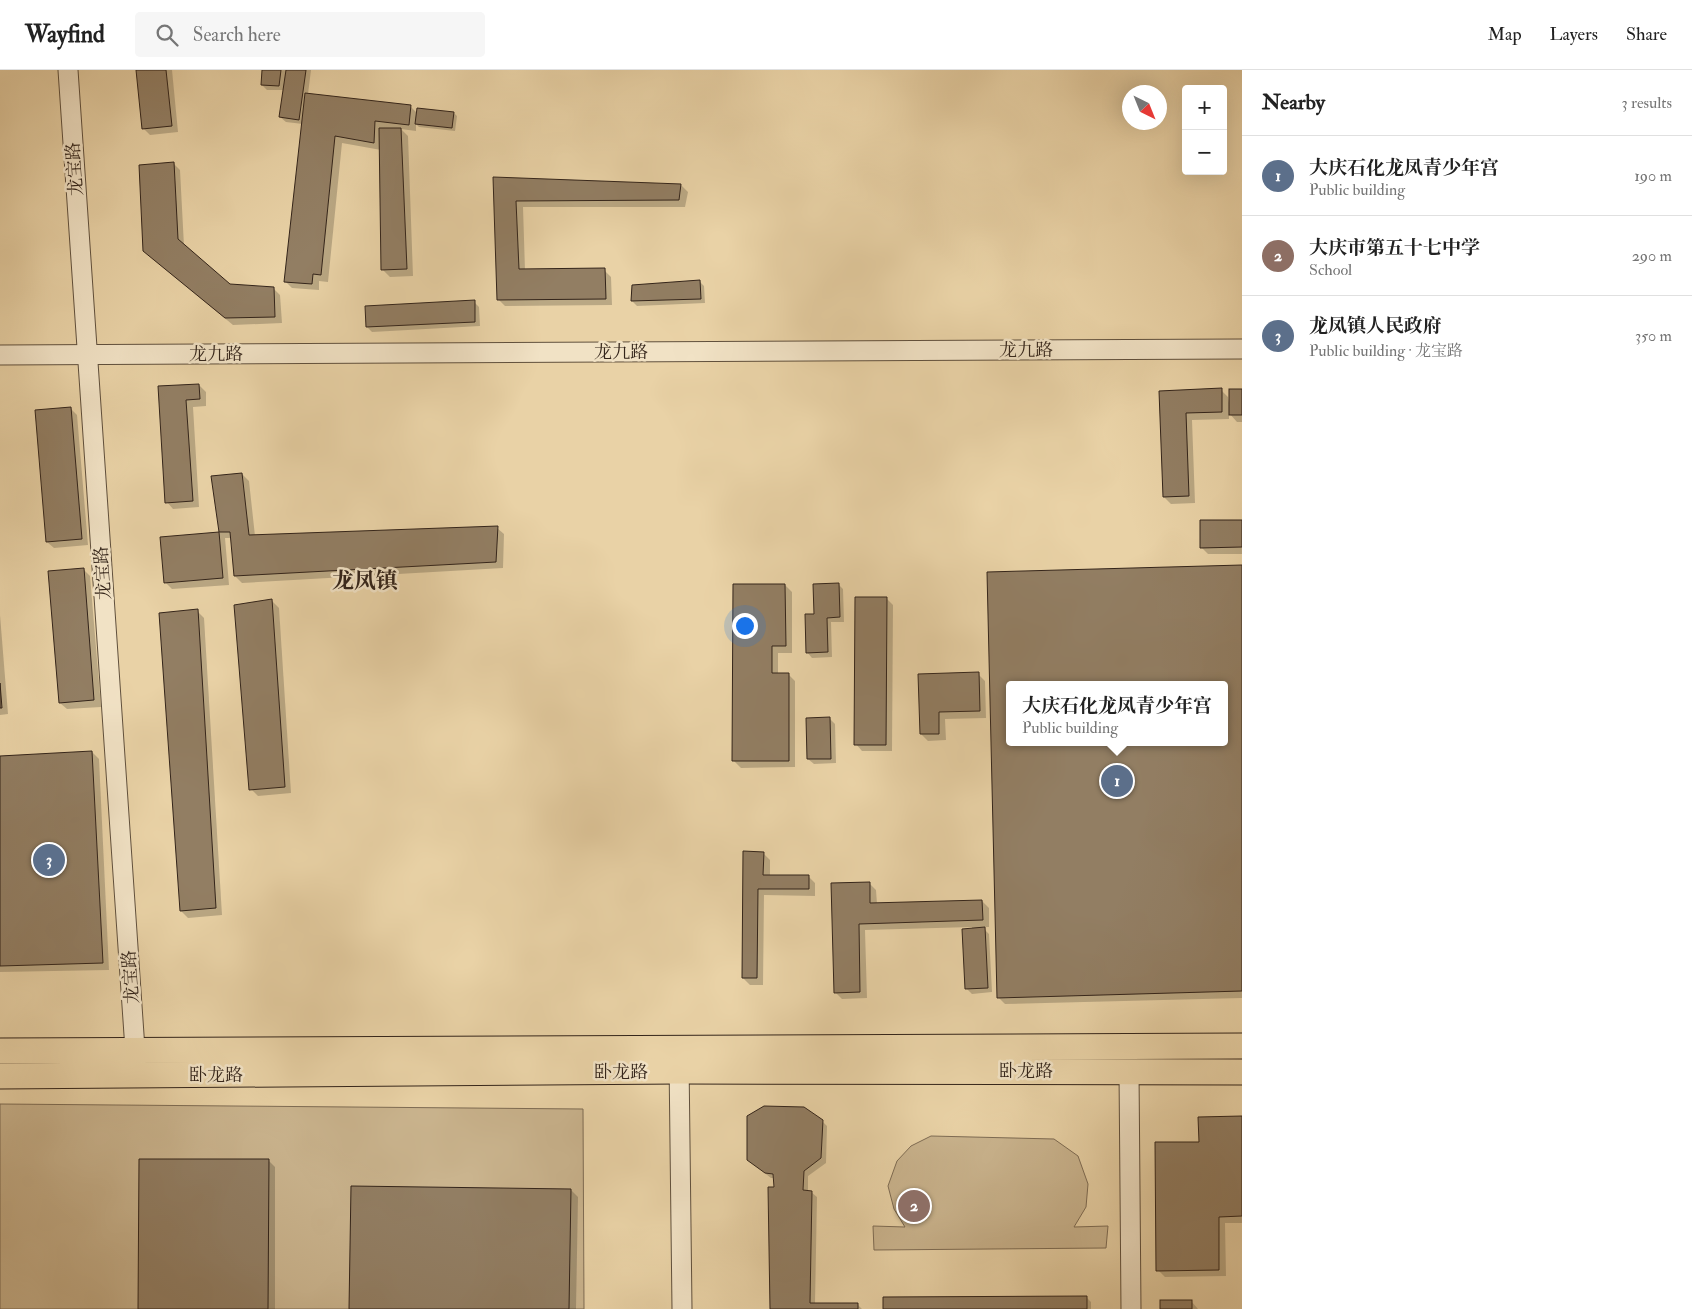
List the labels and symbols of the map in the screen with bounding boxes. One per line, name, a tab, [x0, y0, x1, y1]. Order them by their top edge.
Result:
north arrow	[1122, 85, 1167, 130]
street label: 龙宝路	[62, 141, 88, 197]
street label: 龙九路	[999, 339, 1053, 362]
street label: 龙九路	[594, 341, 648, 364]
street label: 龙九路	[189, 343, 243, 366]
street label: 龙宝路	[90, 545, 116, 601]
district label: 龙凤镇	[332, 567, 398, 595]
your location	[732, 613, 758, 639]
pin: 1	[1101, 762, 1133, 800]
pin: 3	[33, 841, 65, 879]
street label: 龙宝路	[118, 949, 144, 1005]
street label: 卧龙路	[999, 1060, 1053, 1083]
street label: 卧龙路	[594, 1061, 648, 1084]
street label: 卧龙路	[189, 1064, 243, 1087]
pin: 2	[898, 1187, 930, 1225]

